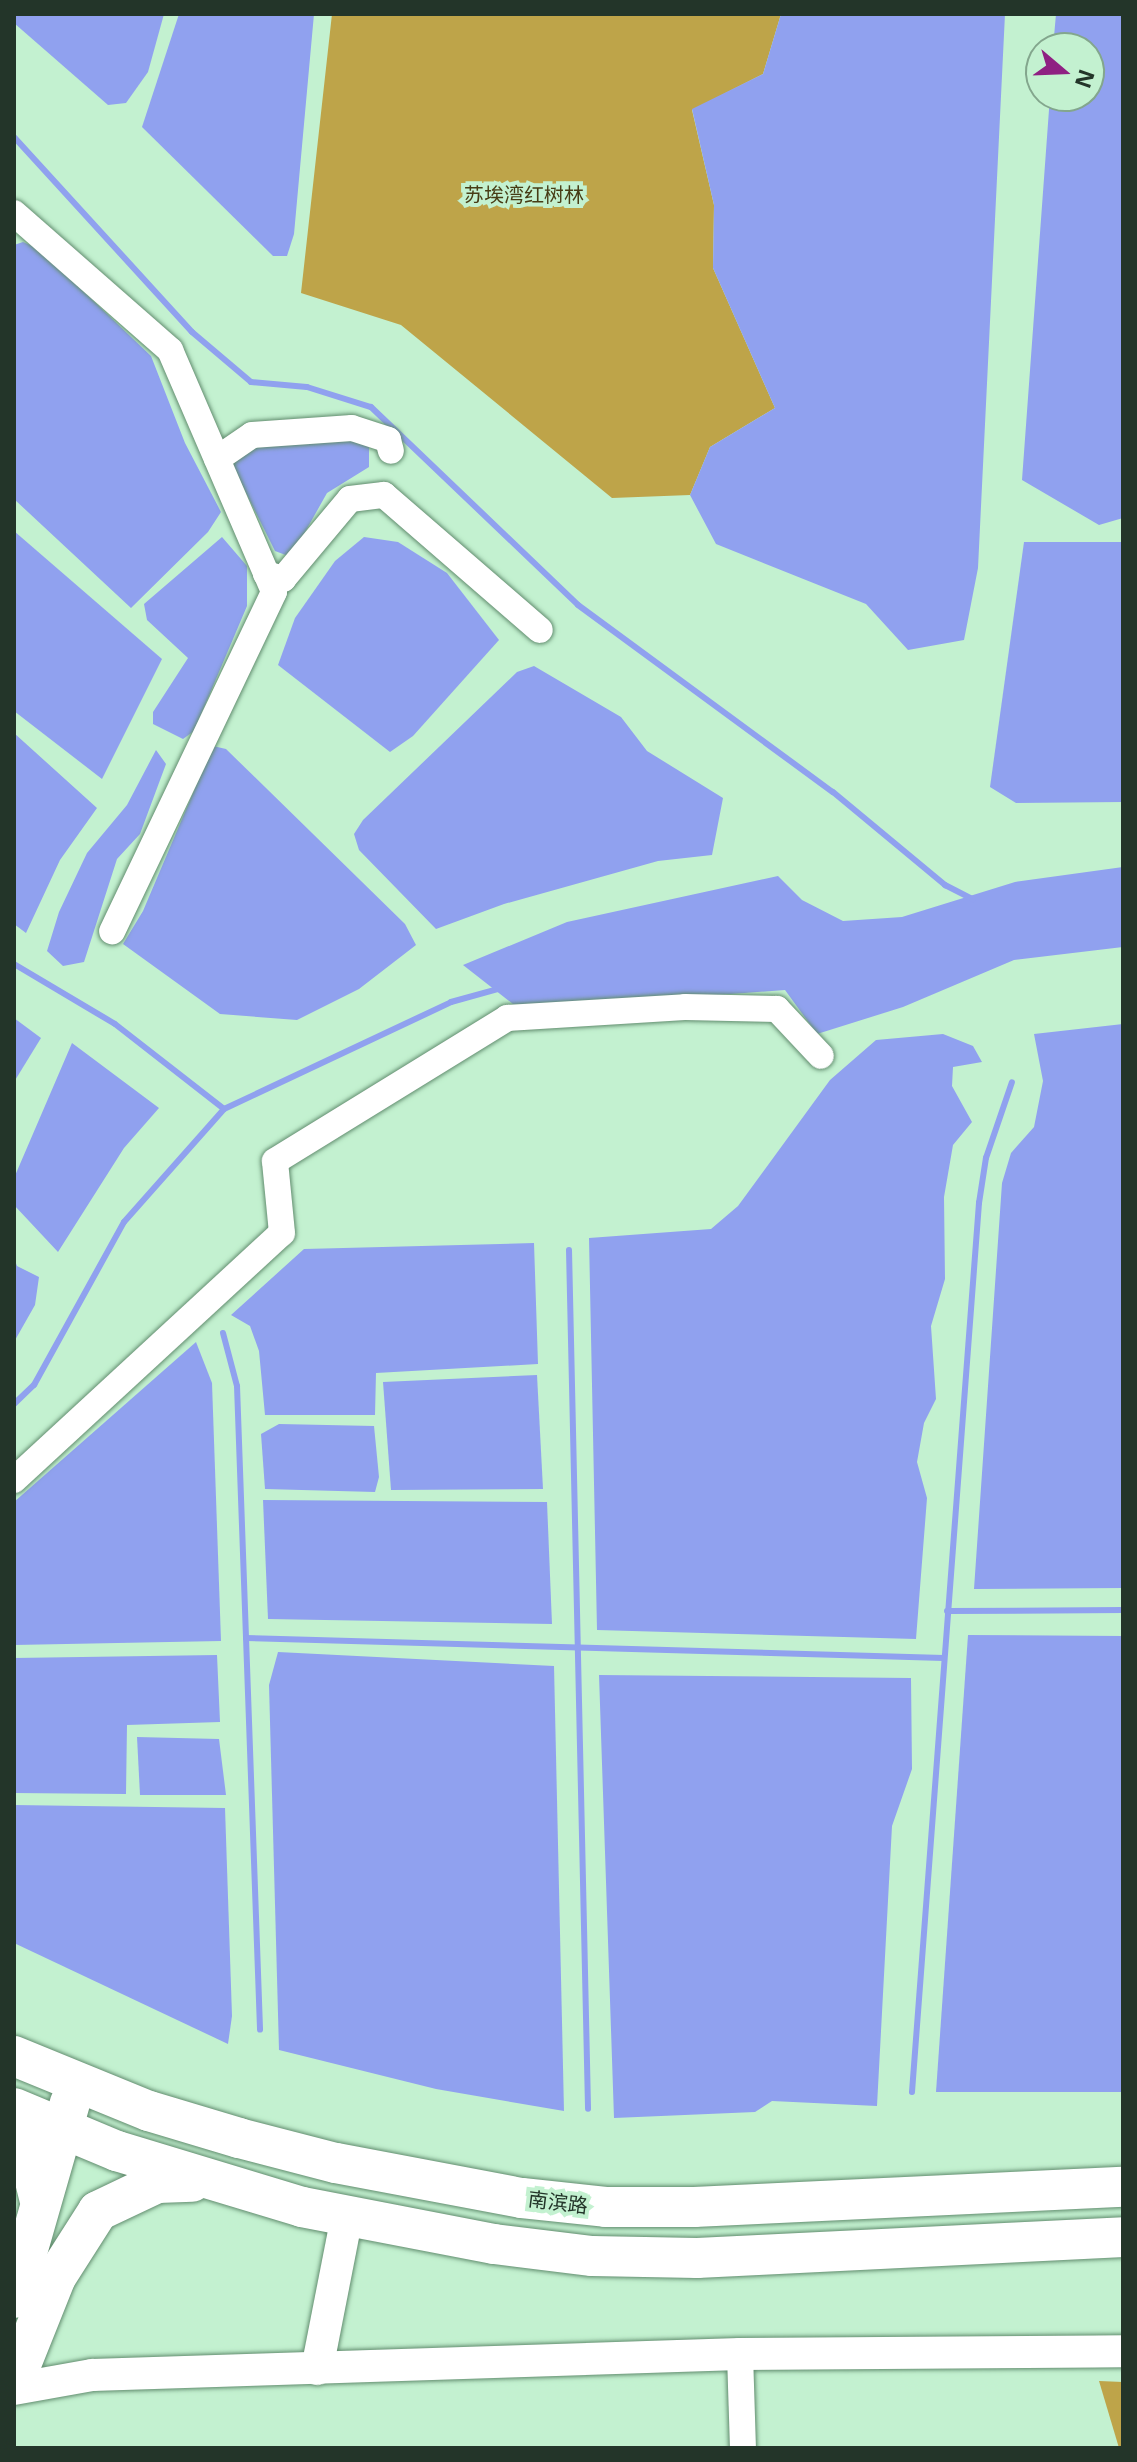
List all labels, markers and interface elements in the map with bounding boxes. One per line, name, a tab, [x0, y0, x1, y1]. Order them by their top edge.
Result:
north arrow	[1025, 32, 1105, 112]
text: N	[1069, 66, 1103, 92]
park label: 苏埃湾红树林	[464, 182, 584, 206]
street label: 南滨路	[527, 2186, 589, 2218]

